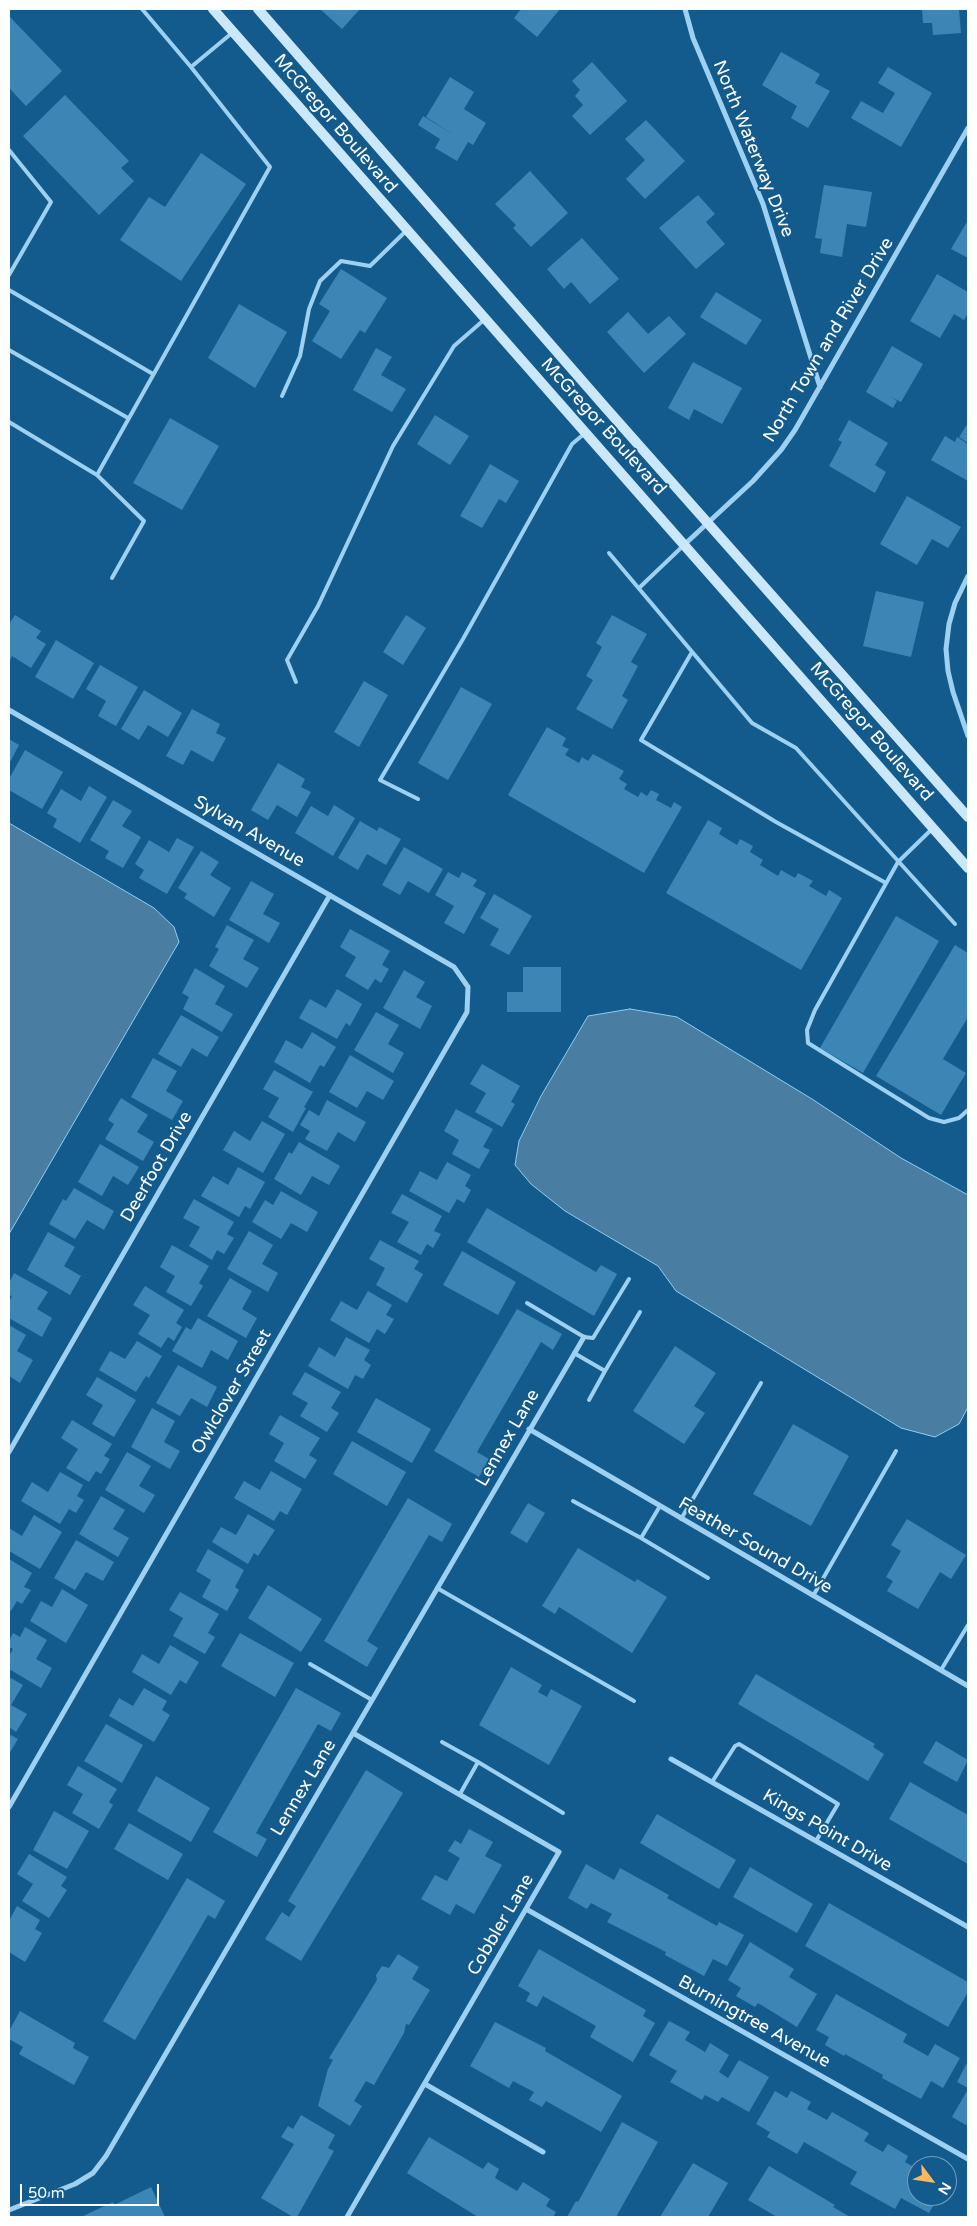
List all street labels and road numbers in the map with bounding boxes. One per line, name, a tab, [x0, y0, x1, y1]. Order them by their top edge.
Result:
street label: McGregor Boulevard	[269, 50, 401, 198]
street label: North Waterway Drive	[708, 58, 798, 240]
street label: North Town and River Drive	[759, 234, 899, 446]
street label: McGregor Boulevard	[536, 354, 670, 500]
street label: McGregor Boulevard	[805, 658, 937, 806]
street label: Sylvan Avenue	[190, 792, 308, 872]
street label: Deerfoot Drive	[117, 1108, 197, 1226]
street label: Owlclover Street	[187, 1326, 277, 1458]
street label: Lennex Lane	[471, 1386, 545, 1490]
street label: Feather Sound Drive	[674, 1493, 836, 1599]
street label: Lennex Lane	[267, 1736, 341, 1840]
street label: Kings Point Drive	[758, 1785, 896, 1877]
street label: Cobbler Lane	[463, 1870, 539, 1980]
street label: Burningtree Avenue	[674, 1971, 834, 2073]

